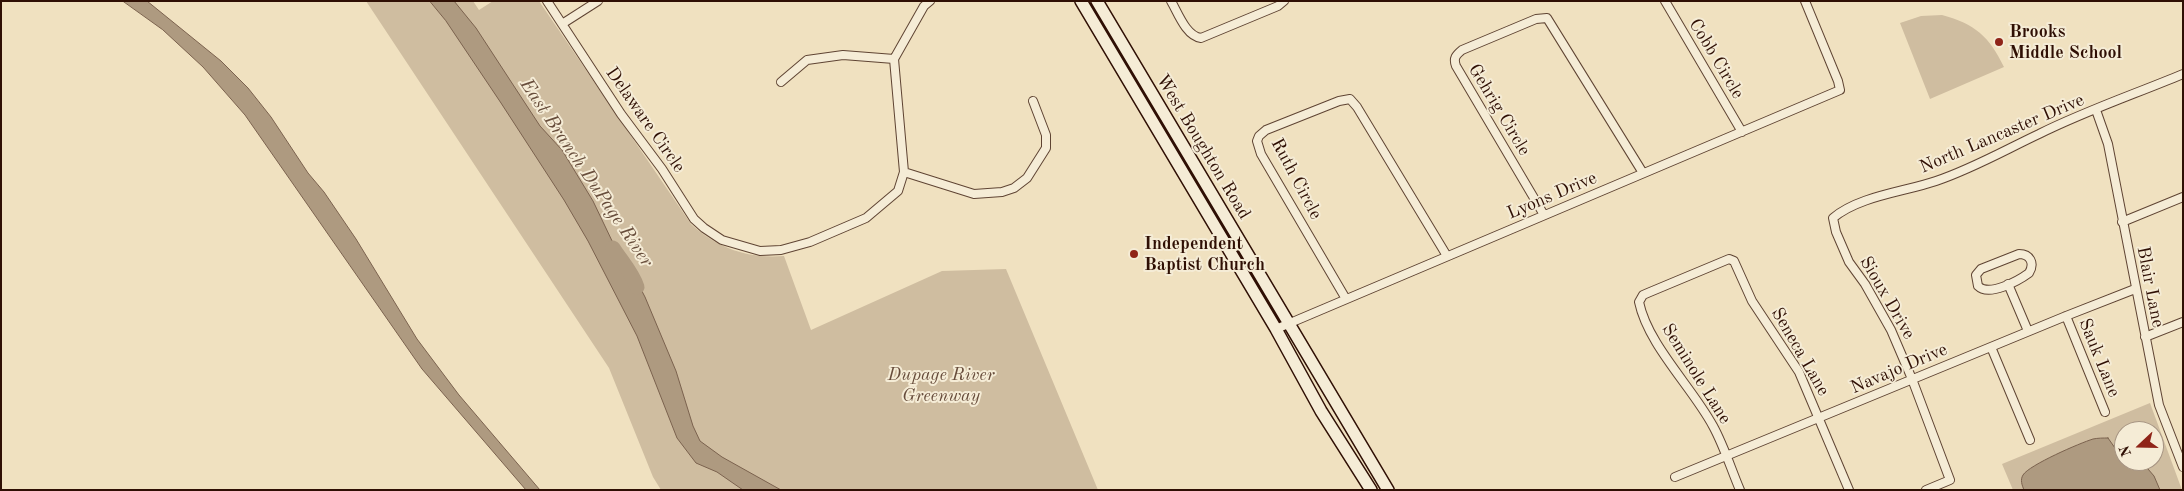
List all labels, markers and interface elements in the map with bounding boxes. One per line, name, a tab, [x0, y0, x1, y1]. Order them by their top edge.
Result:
street label: Cobb Circle	[1684, 15, 1748, 103]
place label: Brooks Middle School	[2009, 21, 2122, 64]
marker: Brooks Middle School	[1993, 36, 2005, 48]
street label: Gehrig Circle	[1463, 60, 1535, 160]
street label: Delaware Circle	[601, 63, 689, 177]
street label: West Boughton Road	[1151, 71, 1255, 223]
water label: East Branch DuPage River	[514, 74, 658, 272]
street label: North Lancaster Drive	[1916, 90, 2088, 178]
street label: Ruth Circle	[1266, 135, 1326, 223]
street label: Lyons Drive	[1504, 167, 1600, 225]
place label: Independent Baptist Church	[1144, 233, 1265, 276]
street label: Blair Lane	[2132, 244, 2168, 330]
marker: Independent Baptist Church	[1128, 248, 1140, 260]
street label: Sioux Drive	[1855, 253, 1919, 343]
street label: Seneca Lane	[1766, 304, 1834, 400]
street label: Sauk Lane	[2073, 315, 2125, 401]
street label: Seminole Lane	[1657, 320, 1735, 428]
street label: Navajo Drive	[1847, 339, 1951, 399]
park label: Dupage River Greenway	[888, 364, 994, 406]
north arrow	[2114, 421, 2164, 471]
text: N	[2117, 444, 2134, 459]

